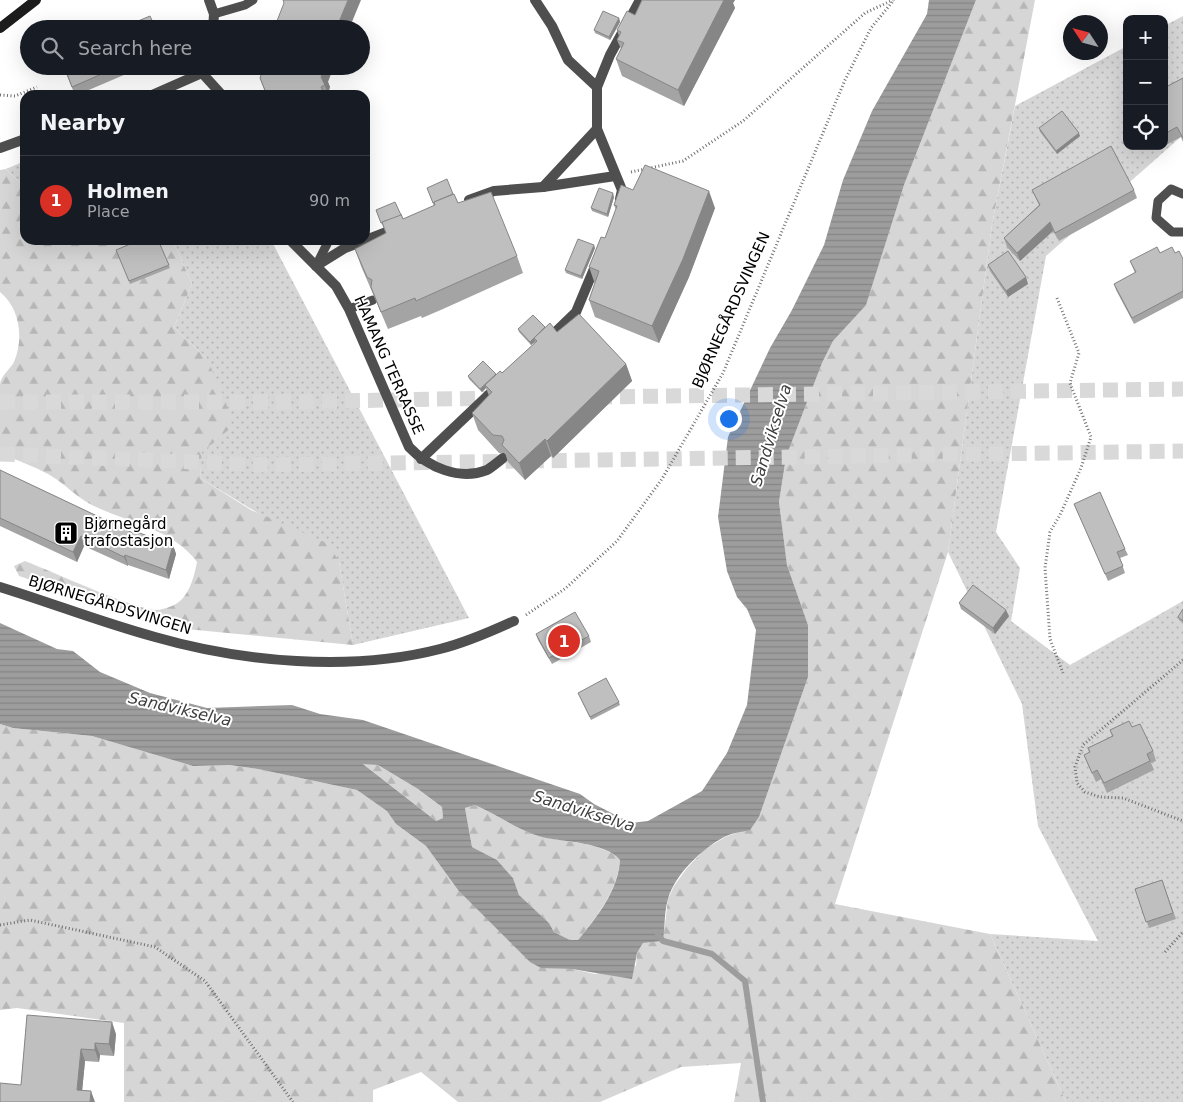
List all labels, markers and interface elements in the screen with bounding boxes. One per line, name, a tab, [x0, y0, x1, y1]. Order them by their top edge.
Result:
north arrow	[1063, 15, 1108, 60]
map controls	[1123, 15, 1168, 150]
button: +	[1123, 15, 1168, 60]
search box	[20, 20, 370, 75]
icon: search	[38, 34, 66, 62]
text: Search here	[78, 37, 192, 59]
button: −	[1123, 60, 1168, 105]
button: locate	[1123, 105, 1168, 150]
text: Nearby	[40, 111, 125, 135]
text: Holmen	[87, 180, 169, 202]
text: 1	[50, 191, 62, 210]
text: 90 m	[309, 191, 350, 210]
text: Place	[87, 202, 130, 221]
street label: BJØRNEGÅRDSVINGEN	[687, 229, 774, 391]
street label: HAMANG TERRASSE	[350, 293, 428, 437]
water label: Sandvikselva	[747, 382, 795, 488]
your location	[716, 406, 742, 432]
place label: Bjørnegård trafostasjon	[84, 515, 173, 550]
building icon: Bjørnegård trafostasjon	[53, 520, 79, 546]
street label: BJØRNEGÅRDSVINGEN	[26, 571, 194, 638]
pin: 1	[548, 622, 580, 660]
water label: Sandvikselva	[127, 688, 233, 730]
water label: Sandvikselva	[531, 787, 637, 835]

